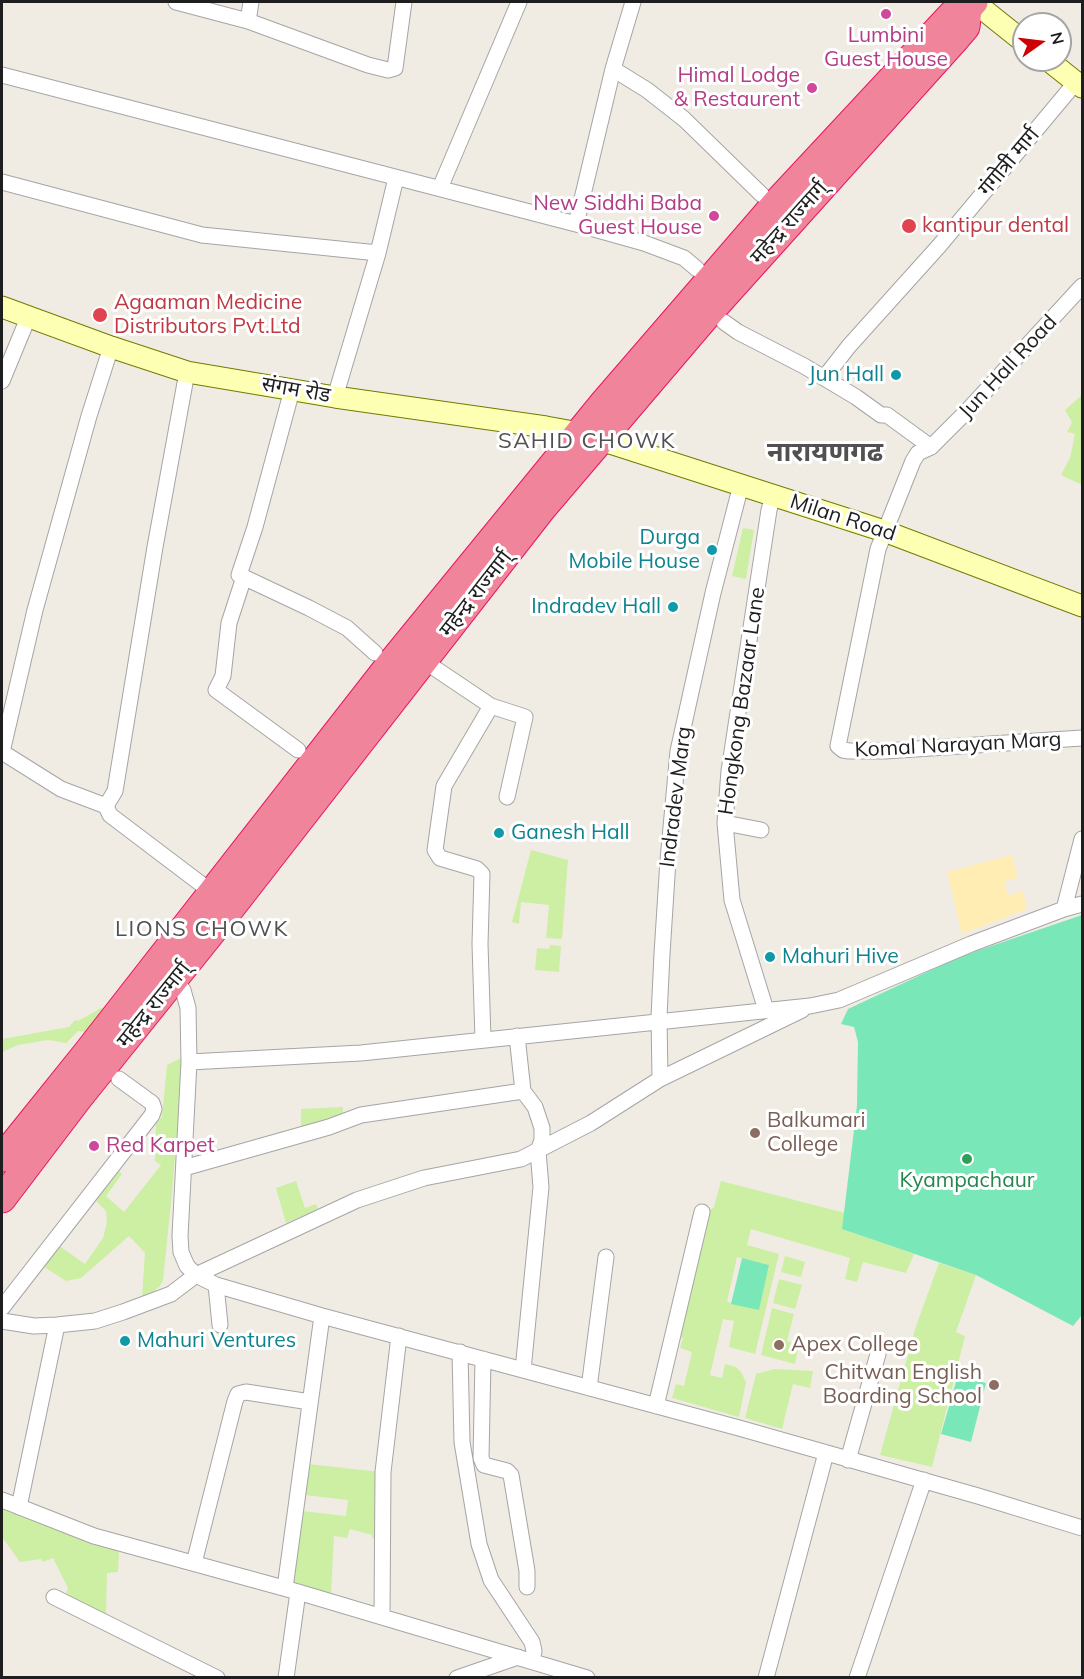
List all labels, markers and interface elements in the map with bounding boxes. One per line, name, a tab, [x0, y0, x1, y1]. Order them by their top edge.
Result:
marker: Lumbini Guest House	[879, 7, 893, 21]
north arrow	[1012, 12, 1072, 72]
place label: Lumbini Guest House	[824, 23, 948, 73]
text: N	[1046, 30, 1069, 46]
place label: Himal Lodge & Restaurent	[674, 63, 800, 113]
marker: Himal Lodge & Restaurent	[805, 81, 819, 95]
street label: गंगोत्री मार्ग	[973, 123, 1045, 201]
street label: महेन्द्र राज्मार्ग्	[745, 176, 833, 270]
place label: New Siddhi Baba Guest House	[533, 191, 702, 241]
marker: New Siddhi Baba Guest House	[707, 209, 721, 223]
place label: kantipur dental	[922, 213, 1069, 239]
marker: kantipur dental	[900, 217, 918, 235]
place label: Agaaman Medicine Distributors Pvt.Ltd	[114, 290, 302, 340]
marker: Agaaman Medicine Distributors Pvt.Ltd	[91, 306, 109, 324]
street label: Jun Hall Road	[954, 310, 1062, 424]
place label: Jun Hall	[809, 362, 884, 388]
marker: Jun Hall	[889, 368, 903, 382]
street label: संगम रोड	[260, 372, 332, 408]
district label: SAHID CHOWK	[498, 428, 676, 454]
district label: नारायणगढ	[767, 437, 883, 469]
street label: Milan Road	[787, 489, 899, 547]
place label: Durga Mobile House	[568, 525, 700, 575]
marker: Durga Mobile House	[705, 543, 719, 557]
street label: महेन्द्र राज्मार्ग्	[434, 546, 518, 642]
street label: Hongkong Bazaar Lane	[714, 585, 770, 817]
place label: Indradev Hall	[531, 594, 661, 620]
marker: Indradev Hall	[666, 600, 680, 614]
street label: Indradev Marg	[655, 725, 697, 869]
street label: Komal Narayan Marg	[854, 727, 1062, 763]
place label: Ganesh Hall	[511, 820, 630, 846]
marker: Ganesh Hall	[492, 826, 506, 840]
district label: LIONS CHOWK	[115, 916, 289, 942]
place label: Mahuri Hive	[782, 944, 899, 970]
marker: Mahuri Hive	[763, 950, 777, 964]
street label: महेन्द्र राज्मार्ग्	[112, 957, 196, 1053]
place label: Balkumari College	[767, 1108, 865, 1158]
marker: Balkumari College	[748, 1126, 762, 1140]
place label: Red Karpet	[106, 1133, 215, 1159]
marker: Red Karpet	[87, 1139, 101, 1153]
marker: Kyampachaur	[960, 1152, 974, 1166]
place label: Kyampachaur	[900, 1168, 1034, 1194]
place label: Mahuri Ventures	[137, 1328, 296, 1354]
place label: Apex College	[791, 1332, 918, 1358]
marker: Mahuri Ventures	[118, 1334, 132, 1348]
marker: Apex College	[772, 1338, 786, 1352]
place label: Chitwan English Boarding School	[823, 1360, 982, 1410]
marker: Chitwan English Boarding School	[987, 1378, 1001, 1392]

